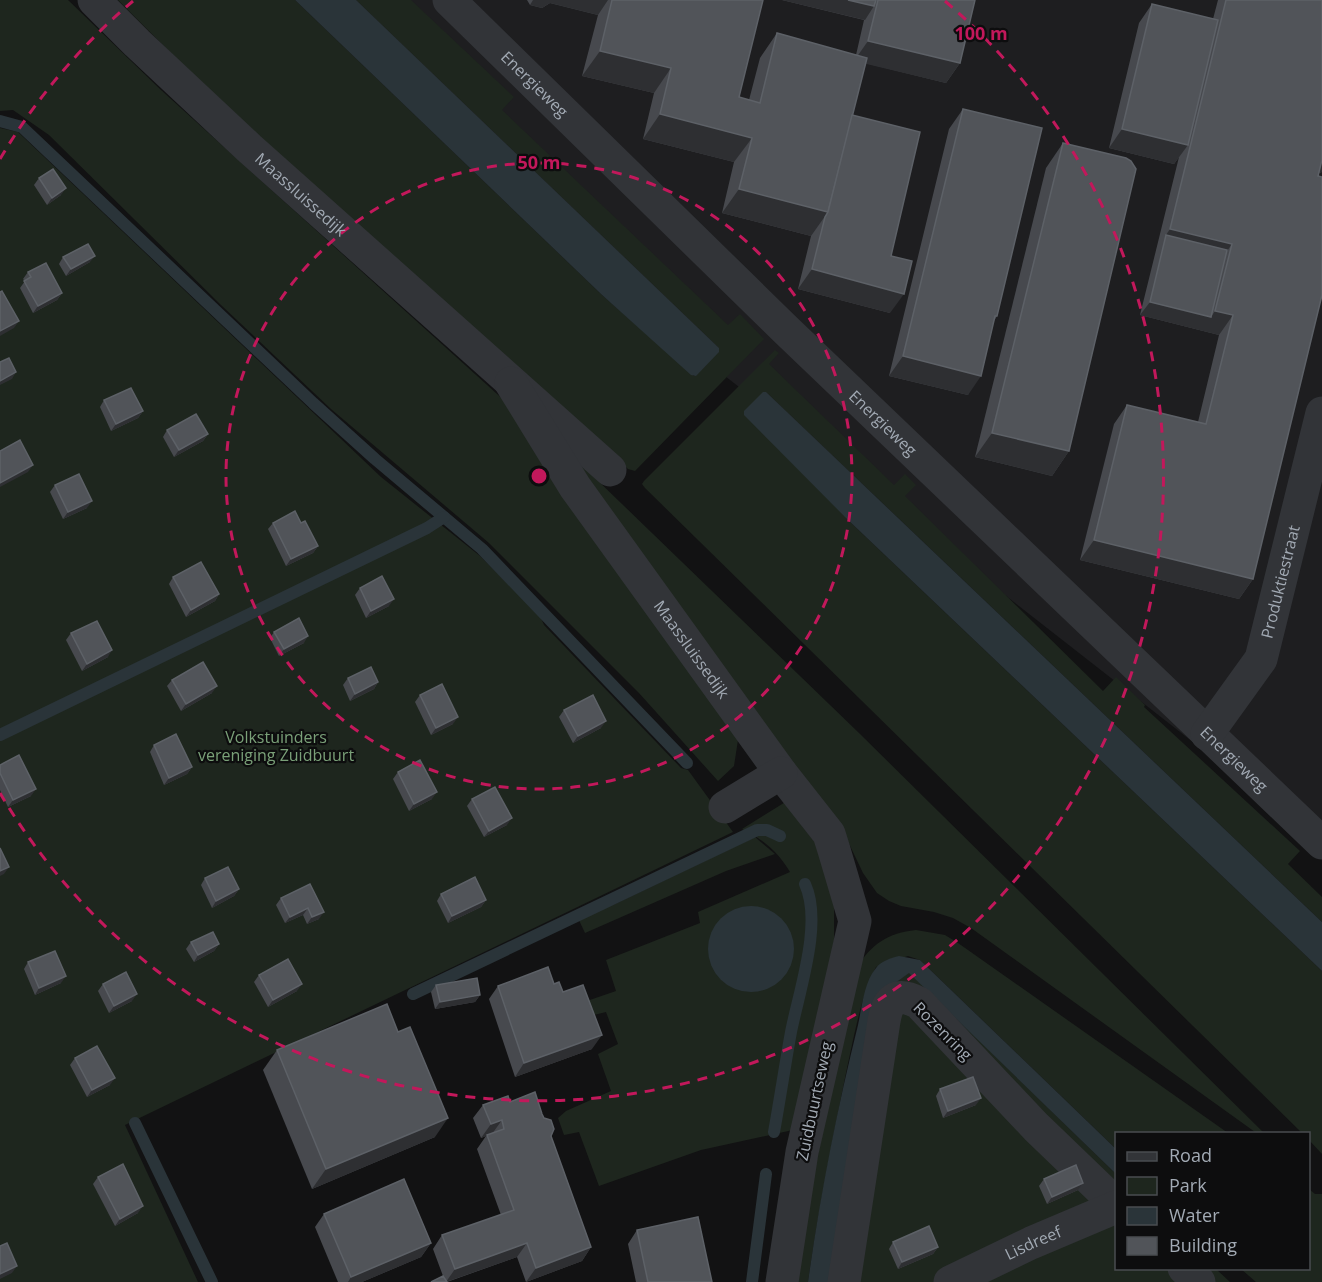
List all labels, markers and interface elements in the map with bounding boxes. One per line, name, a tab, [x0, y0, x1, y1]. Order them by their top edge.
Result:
text: 100 m	[954, 21, 1008, 45]
street label: Energieweg	[496, 46, 573, 122]
street label: Maassluissedijk	[250, 148, 352, 242]
text: 50 m	[518, 150, 560, 174]
street label: Energieweg	[844, 385, 922, 461]
centre of rings	[529, 466, 549, 486]
street label: Produktiestraat	[1256, 523, 1305, 641]
street label: Maassluissedijk	[649, 596, 735, 703]
street label: Energieweg	[1195, 721, 1273, 797]
park label: Volkstuinders vereniging Zuidbuurt	[198, 726, 354, 766]
street label: Rozenring	[909, 997, 977, 1065]
street label: Zuidbuurtseweg	[791, 1039, 837, 1163]
legend	[1115, 1132, 1310, 1270]
text: Road	[1169, 1143, 1212, 1167]
text: Park	[1169, 1173, 1207, 1197]
text: Water	[1169, 1203, 1220, 1227]
street label: Lisdreef	[1001, 1220, 1066, 1265]
text: Building	[1169, 1233, 1237, 1257]

